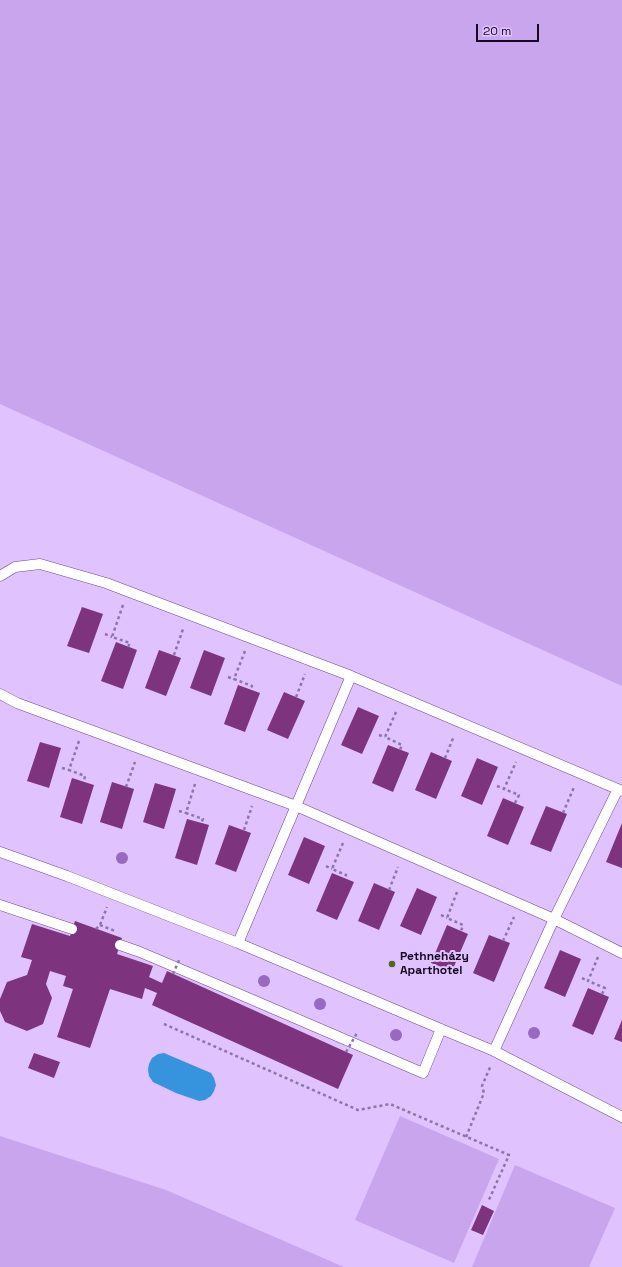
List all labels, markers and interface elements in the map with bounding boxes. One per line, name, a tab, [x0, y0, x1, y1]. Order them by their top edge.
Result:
scale bar	[478, 16, 541, 42]
text: 20 m	[483, 23, 511, 39]
place label: Pethneházy Aparthotel	[400, 950, 469, 978]
marker: Pethneházy Aparthotel	[387, 959, 397, 969]

